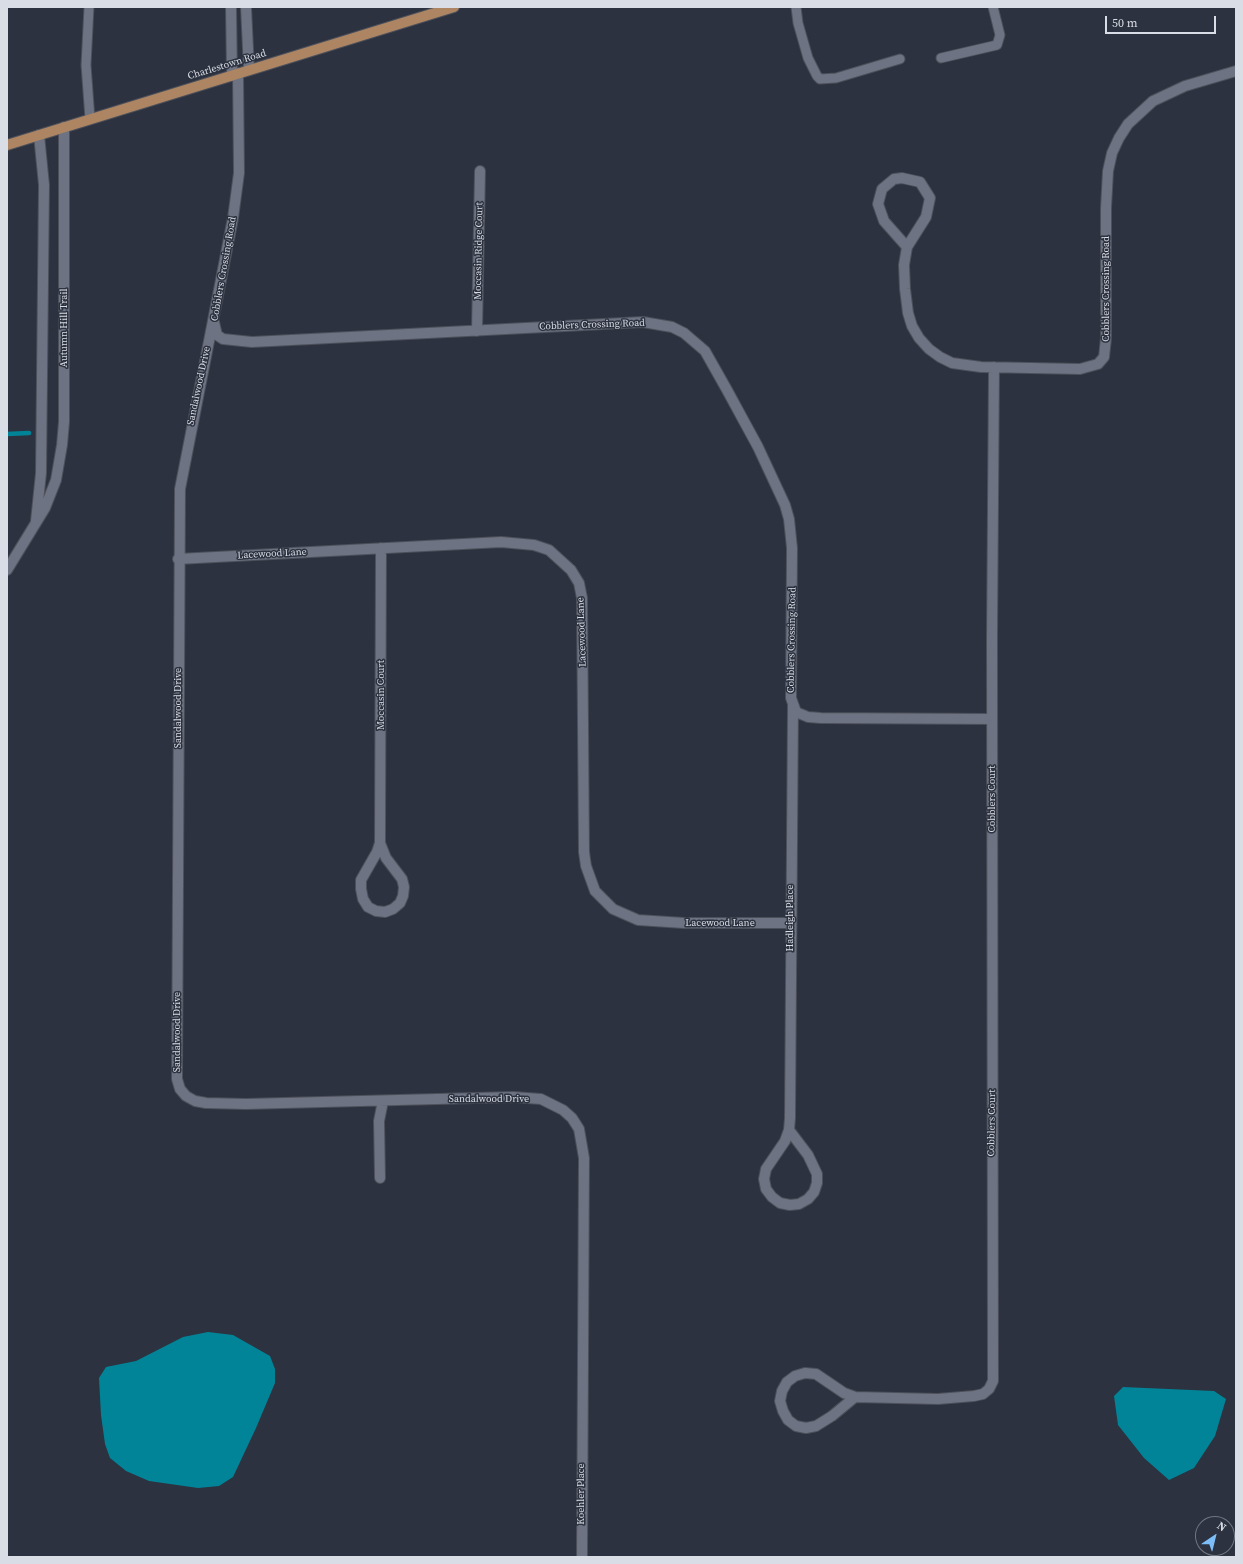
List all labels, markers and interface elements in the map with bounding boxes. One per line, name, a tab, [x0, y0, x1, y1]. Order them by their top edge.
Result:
scale bar	[1107, 8, 1218, 34]
text: 50 m	[1112, 15, 1138, 31]
street label: Charlestown Road	[186, 47, 268, 83]
street label: Moccasin Ridge Court	[472, 202, 486, 300]
street label: Cobblers Crossing Road	[209, 216, 239, 322]
street label: Cobblers Crossing Road	[1100, 236, 1112, 342]
street label: Autumn Hill Trail	[58, 289, 70, 367]
street label: Cobblers Crossing Road	[539, 317, 645, 333]
street label: Sandalwood Drive	[185, 345, 213, 427]
street label: Lacewood Lane	[237, 546, 307, 562]
street label: Cobblers Crossing Road	[785, 587, 799, 693]
street label: Lacewood Lane	[575, 597, 589, 667]
street label: Moccasin Court	[375, 660, 387, 730]
street label: Sandalwood Drive	[172, 668, 184, 748]
street label: Cobblers Court	[986, 765, 998, 833]
street label: Hadleigh Place	[784, 885, 796, 951]
street label: Lacewood Lane	[685, 917, 755, 929]
street label: Sandalwood Drive	[171, 992, 183, 1072]
street label: Cobblers Court	[985, 1089, 999, 1157]
street label: Sandalwood Drive	[449, 1093, 529, 1105]
street label: Koehler Place	[575, 1463, 587, 1525]
north arrow	[1195, 1516, 1235, 1556]
text: N	[1214, 1518, 1229, 1535]

